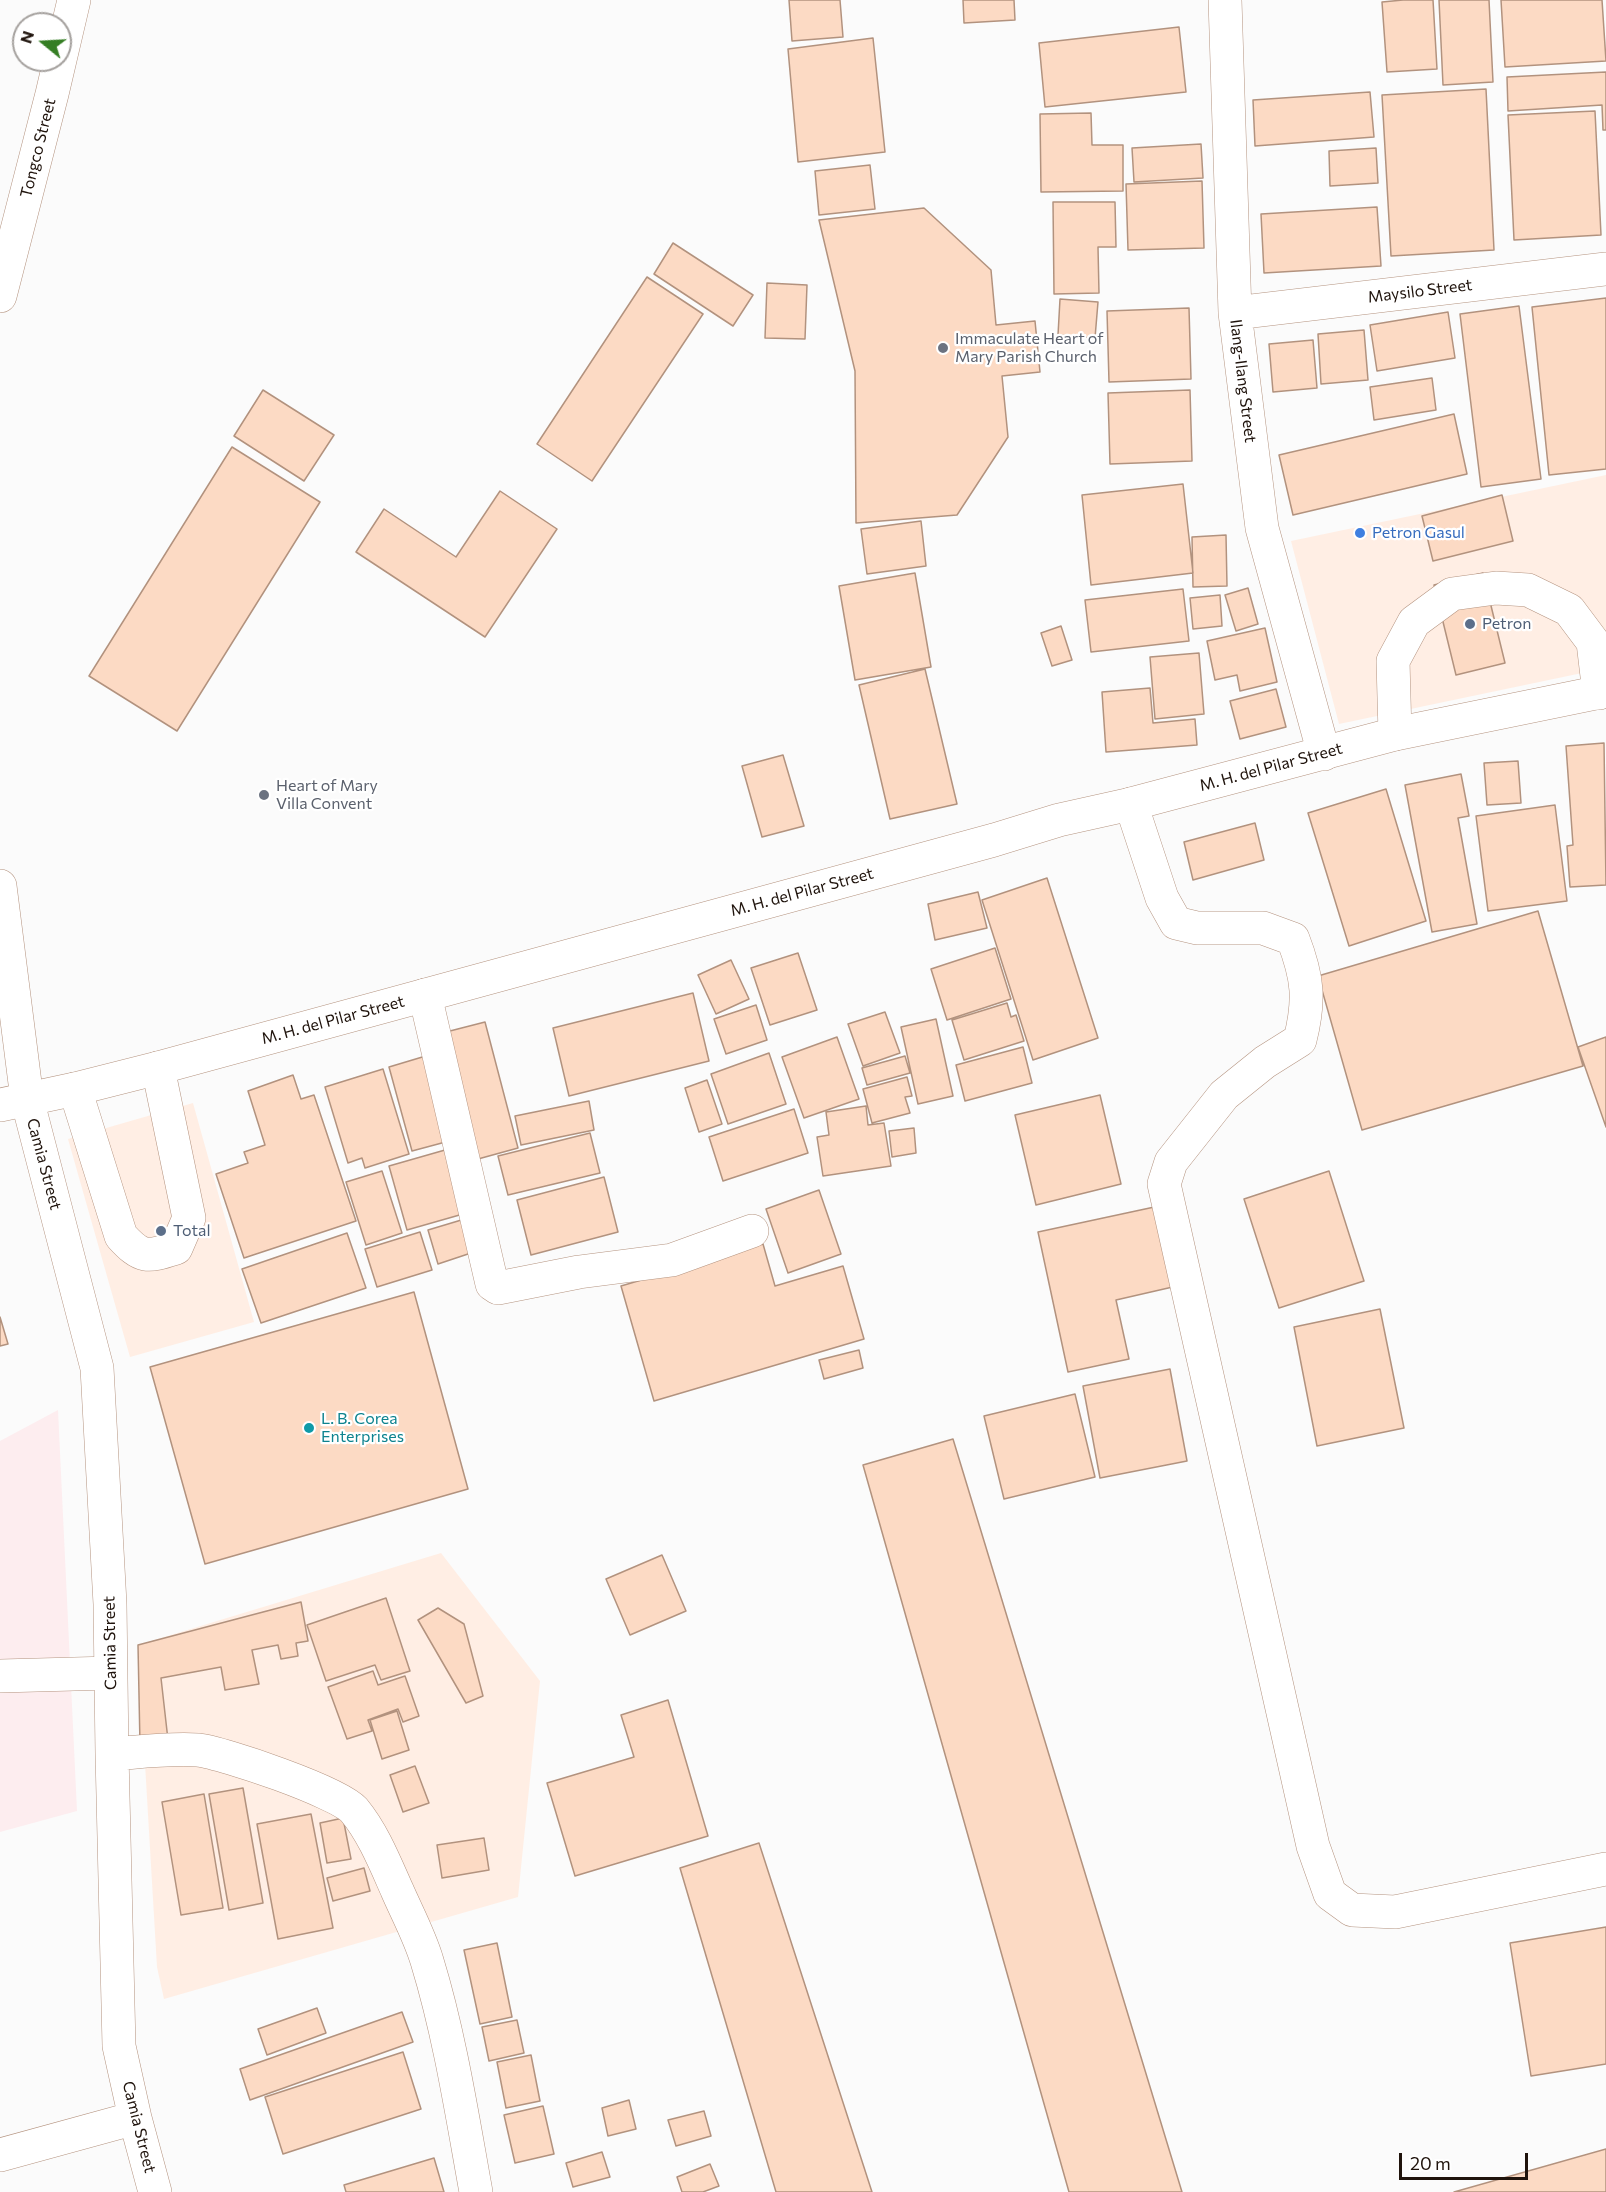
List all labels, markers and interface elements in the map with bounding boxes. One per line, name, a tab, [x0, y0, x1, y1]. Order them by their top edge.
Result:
north arrow	[12, 12, 72, 72]
text: N	[15, 28, 37, 46]
street label: Tongco Street	[16, 96, 60, 200]
street label: Maysilo Street	[1367, 275, 1473, 307]
street label: Ilang-Ilang Street	[1226, 318, 1260, 444]
place label: Immaculate Heart of Mary Parish Church	[955, 329, 1104, 367]
marker: Immaculate Heart of Mary Parish Church	[936, 341, 950, 355]
place label: Petron Gasul	[1372, 523, 1465, 543]
marker: Petron Gasul	[1353, 526, 1367, 540]
place label: Petron	[1482, 614, 1531, 634]
marker: Petron	[1463, 617, 1477, 631]
street label: M. H. del Pilar Street	[1197, 739, 1345, 795]
place label: Heart of Mary Villa Convent	[276, 776, 378, 814]
marker: Heart of Mary Villa Convent	[257, 788, 271, 802]
street label: M. H. del Pilar Street	[728, 864, 876, 920]
street label: M. H. del Pilar Street	[259, 992, 407, 1048]
street label: Camia Street	[23, 1116, 65, 1212]
place label: Total	[173, 1221, 210, 1241]
marker: Total	[154, 1224, 168, 1238]
place label: L. B. Corea Enterprises	[321, 1409, 404, 1447]
marker: L. B. Corea Enterprises	[302, 1421, 316, 1435]
street label: Camia Street	[100, 1596, 120, 1690]
street label: Camia Street	[118, 2079, 160, 2175]
scale bar	[1402, 2141, 1531, 2179]
text: 20 m	[1410, 2152, 1451, 2174]

